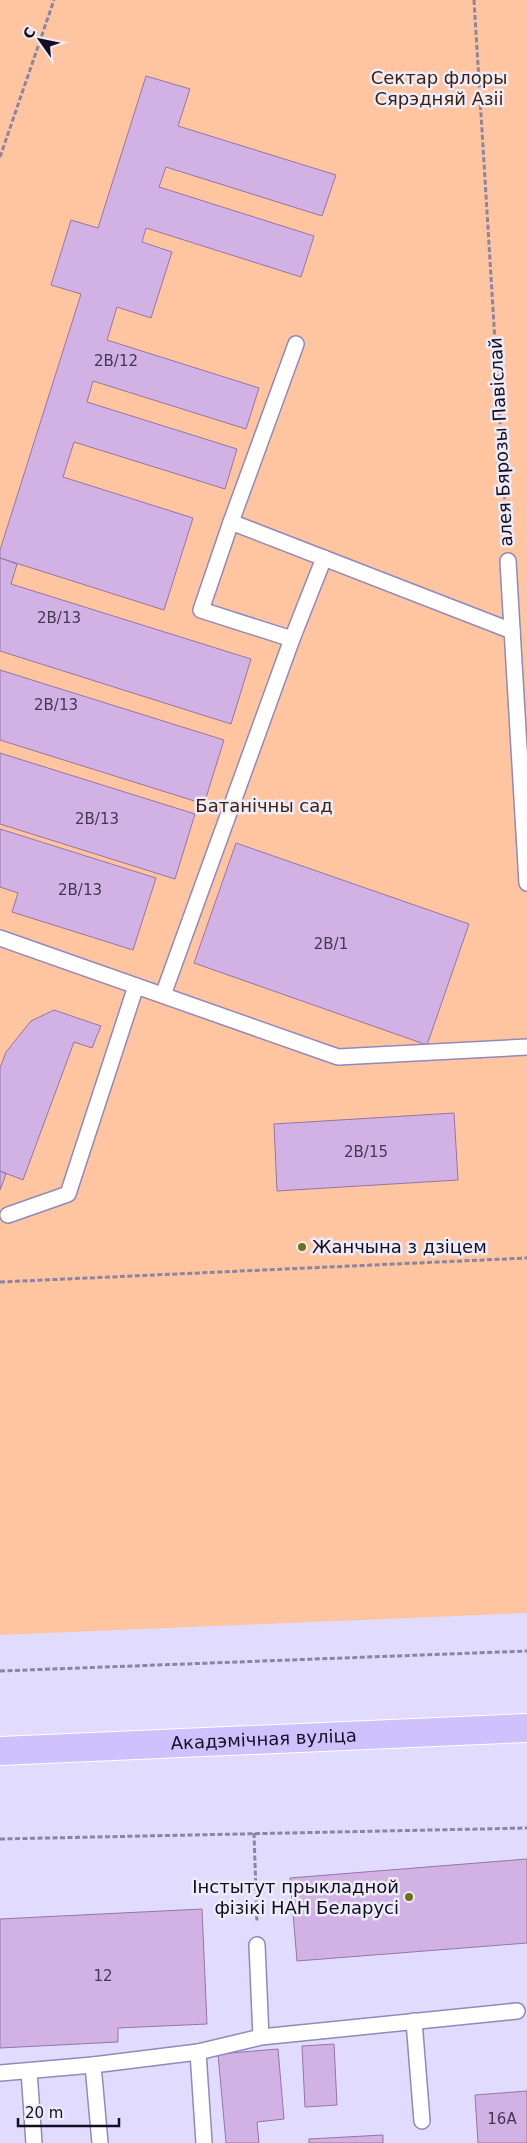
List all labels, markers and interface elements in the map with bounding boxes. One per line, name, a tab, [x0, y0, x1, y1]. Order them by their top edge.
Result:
north arrow	[15, 15, 65, 65]
text: С	[20, 24, 39, 42]
park label: Сектар флоры Сярэдняй Азіі	[371, 67, 507, 109]
street label: алея Бярозы Павіслай	[485, 337, 516, 547]
house number: 2В/12	[94, 352, 138, 370]
house number: 2В/13	[37, 609, 81, 627]
house number: 2В/13	[34, 696, 78, 714]
park label: Батанічны сад	[195, 795, 333, 816]
house number: 2В/13	[75, 810, 119, 828]
house number: 2В/13	[58, 881, 102, 899]
house number: 2В/1	[314, 935, 348, 953]
house number: 2В/15	[344, 1143, 388, 1161]
place label: Жанчына з дзіцем	[312, 1236, 487, 1257]
marker: Жанчына з дзіцем	[296, 1241, 308, 1253]
street label: Акадэмічная вуліца	[170, 1724, 357, 1754]
place label: Інстытут прыкладной фізікі НАН Беларусі	[192, 1876, 399, 1918]
marker: Інстытут прыкладной фізікі НАН Беларусі	[403, 1891, 415, 1903]
house number: 12	[93, 1967, 113, 1985]
scale bar	[18, 2096, 119, 2128]
text: 20 m	[25, 2104, 63, 2122]
house number: 16А	[487, 2110, 517, 2128]

